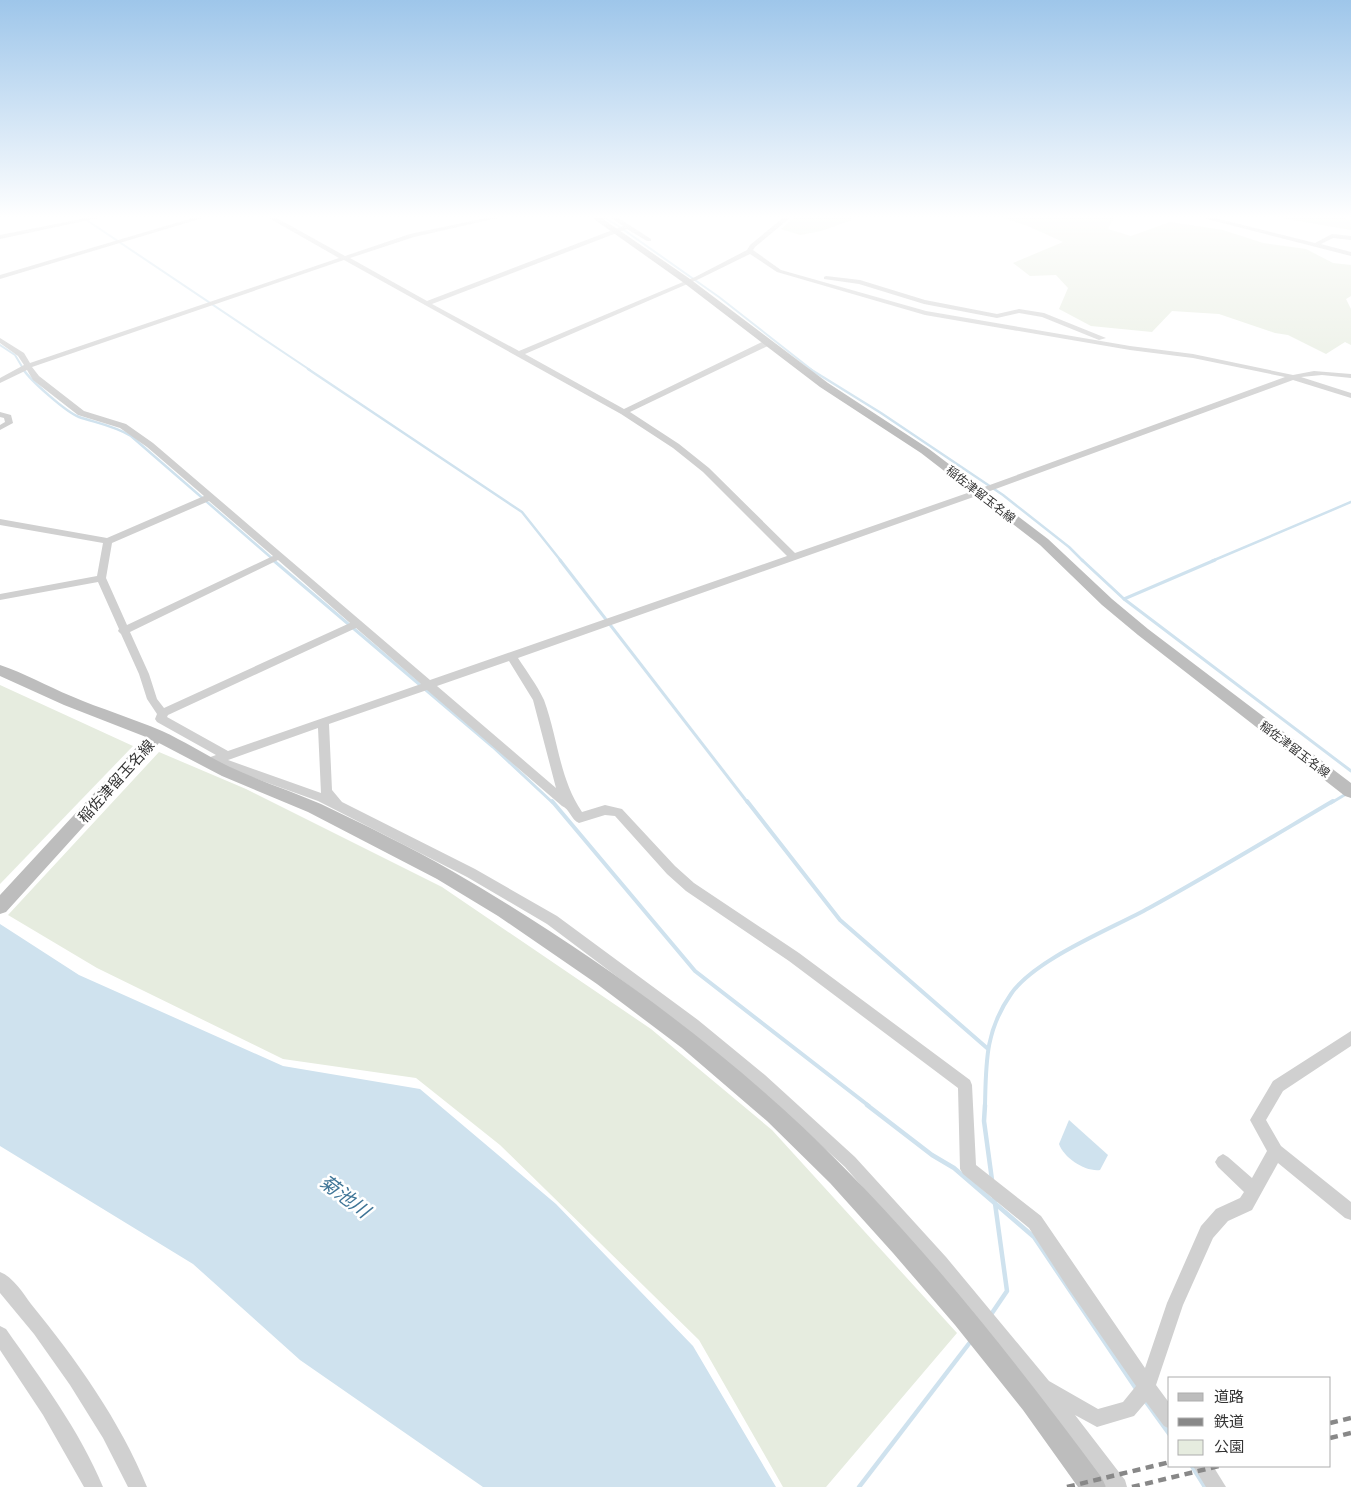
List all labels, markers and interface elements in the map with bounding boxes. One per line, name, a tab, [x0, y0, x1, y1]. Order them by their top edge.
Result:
street label: 稲佐津留玉名線	[943, 461, 1019, 527]
street label: 稲佐津留玉名線	[1256, 717, 1334, 781]
street label: 稲佐津留玉名線	[73, 735, 159, 827]
water label: 菊池川	[314, 1168, 377, 1225]
legend	[1168, 1377, 1331, 1467]
text: 道路	[1214, 1386, 1244, 1407]
text: 鉄道	[1214, 1411, 1244, 1432]
text: 公園	[1214, 1436, 1244, 1457]

